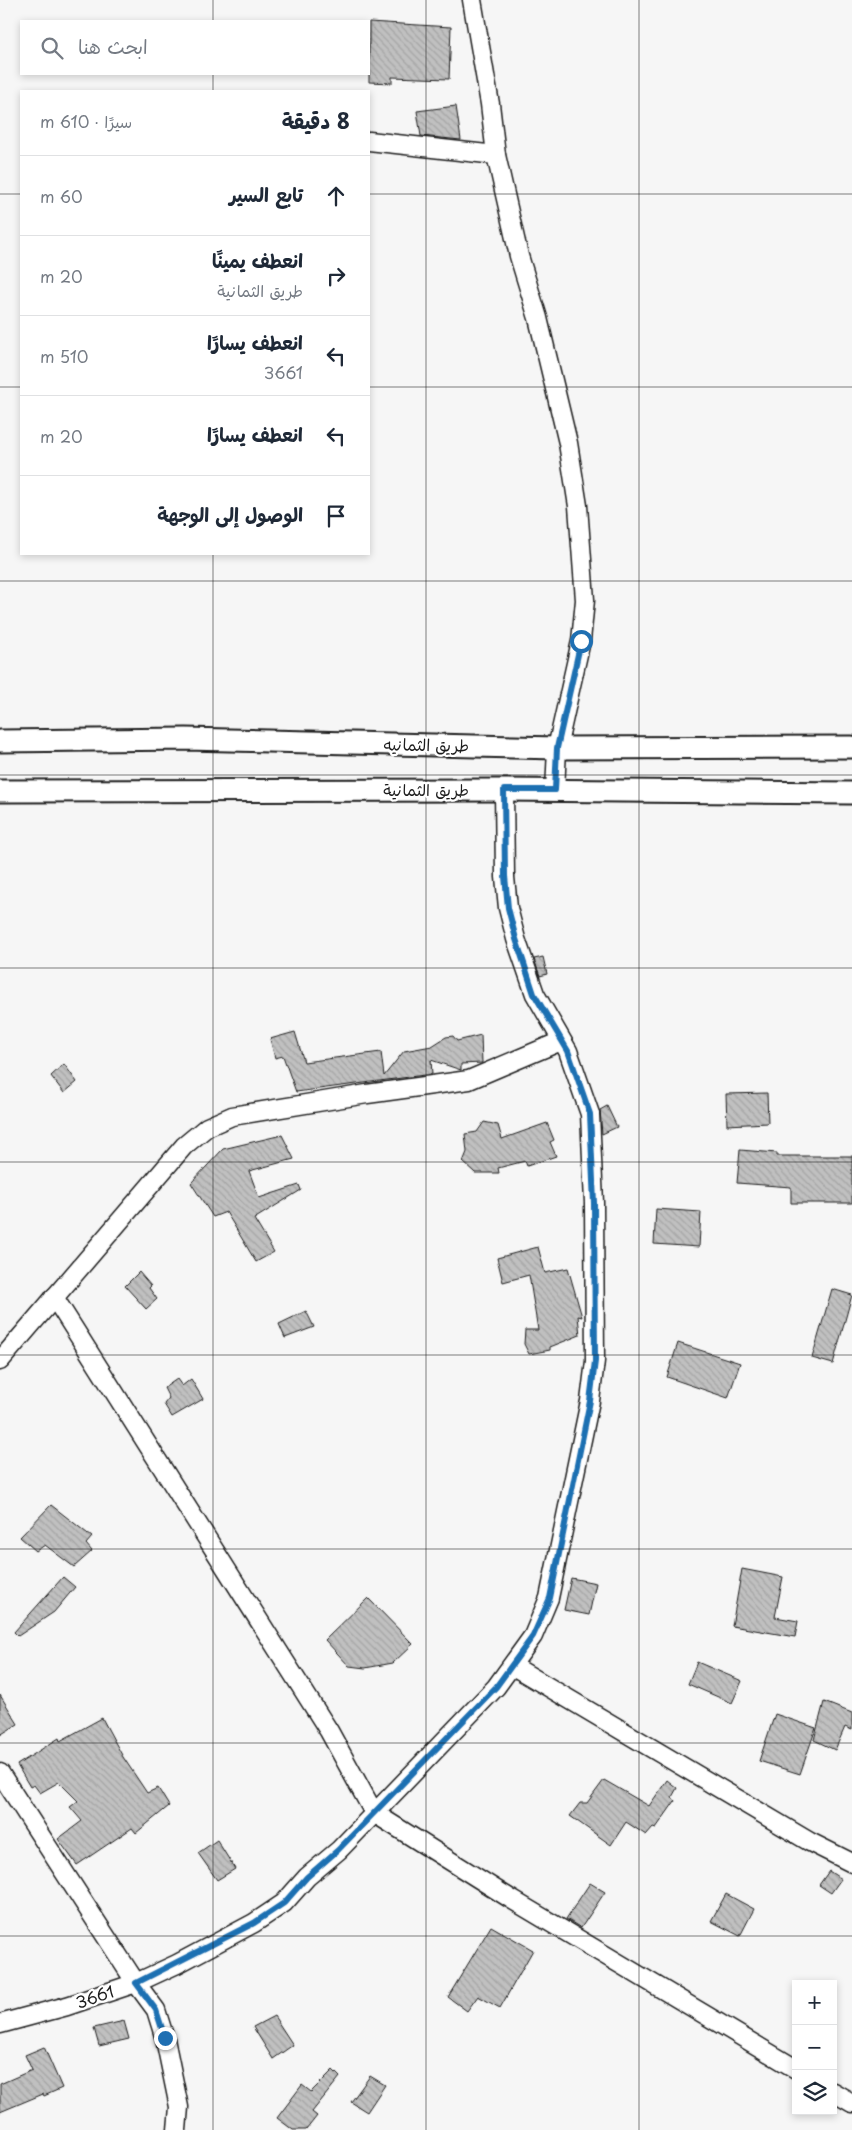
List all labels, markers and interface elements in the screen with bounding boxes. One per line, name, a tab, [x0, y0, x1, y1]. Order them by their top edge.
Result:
search box	[20, 20, 370, 75]
text: ابحث هنا	[78, 32, 148, 60]
icon: search	[38, 34, 66, 62]
text: 8 دقيقة	[282, 104, 350, 136]
text: سيرًا · 610 m	[40, 109, 132, 133]
text: تابع السير	[229, 180, 303, 208]
icon: ahead	[322, 182, 350, 210]
text: 60 m	[40, 184, 83, 208]
text: انعطف يمينًا	[212, 246, 303, 274]
icon: right	[322, 262, 350, 290]
text: 20 m	[40, 264, 83, 288]
text: طريق الثمانية	[217, 278, 303, 302]
text: انعطف يسارًا	[207, 328, 303, 356]
icon: left	[322, 342, 350, 370]
text: 510 m	[40, 344, 89, 368]
text: 3661	[264, 360, 303, 384]
text: انعطف يسارًا	[207, 420, 303, 448]
icon: left	[322, 422, 350, 450]
text: 20 m	[40, 424, 83, 448]
text: الوصول إلى الوجهة	[157, 500, 303, 528]
icon: arrive	[322, 502, 350, 530]
route start	[570, 630, 593, 653]
street label: طريق الثمانيه	[383, 731, 469, 757]
street label: طريق الثمانية	[383, 777, 469, 801]
street label: 3661	[72, 1978, 117, 2014]
map controls	[792, 1980, 837, 2115]
button: +	[792, 1980, 837, 2025]
button: −	[792, 2025, 837, 2070]
route end	[154, 2027, 177, 2050]
button: layers	[792, 2070, 837, 2115]

